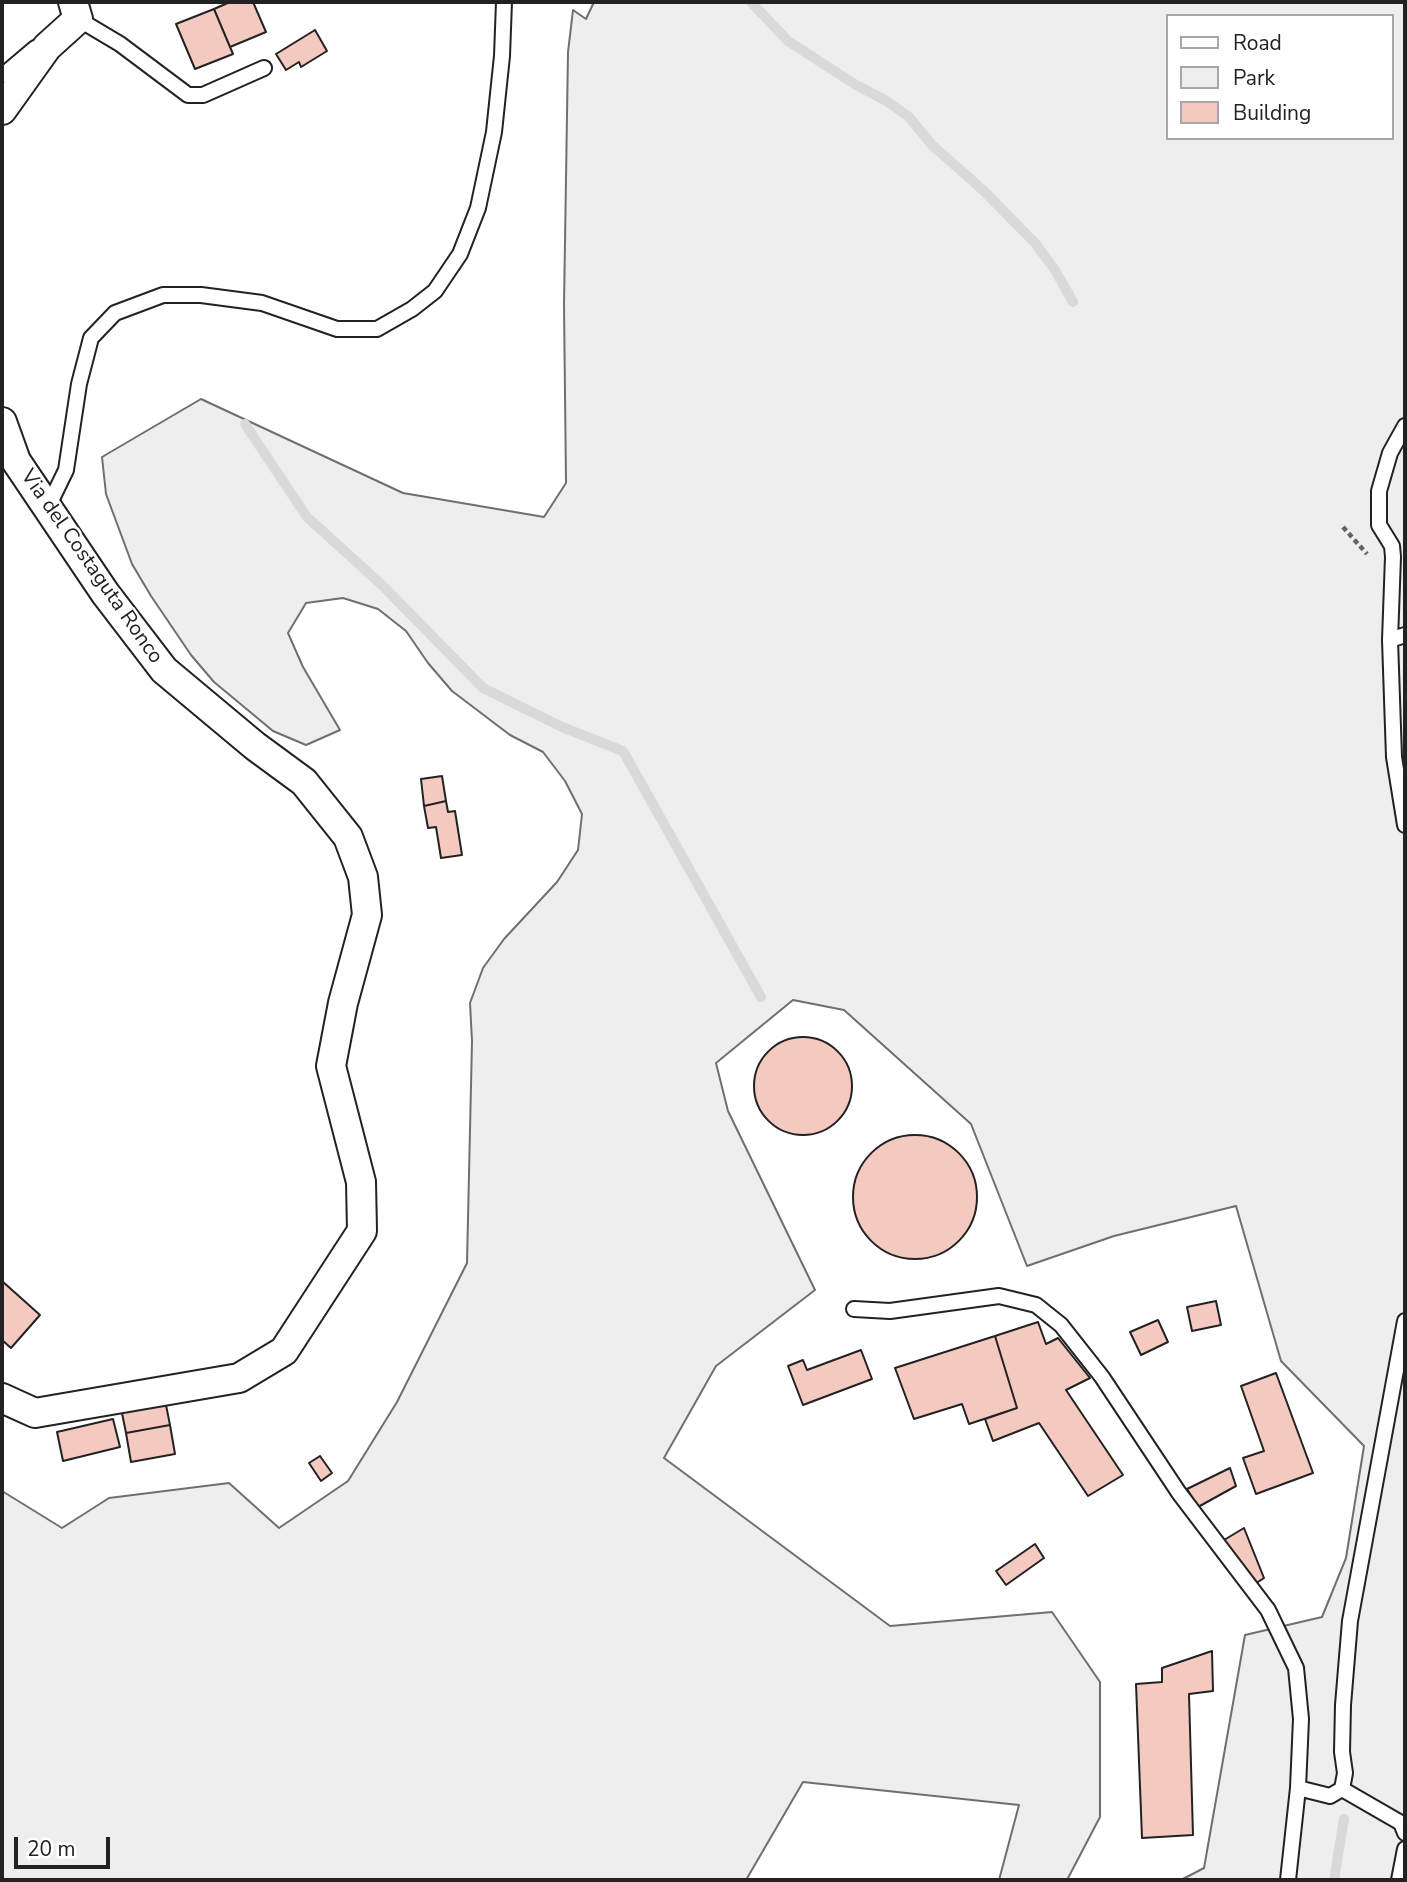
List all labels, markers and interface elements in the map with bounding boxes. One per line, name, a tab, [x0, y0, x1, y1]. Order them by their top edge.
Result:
legend	[1166, 14, 1393, 140]
text: Road	[1233, 29, 1282, 57]
text: Park	[1233, 64, 1275, 92]
text: Building	[1233, 99, 1311, 127]
street label: Via del Costaguta Ronco	[14, 465, 168, 669]
scale bar	[18, 1822, 114, 1866]
text: 20 m	[27, 1835, 76, 1863]

